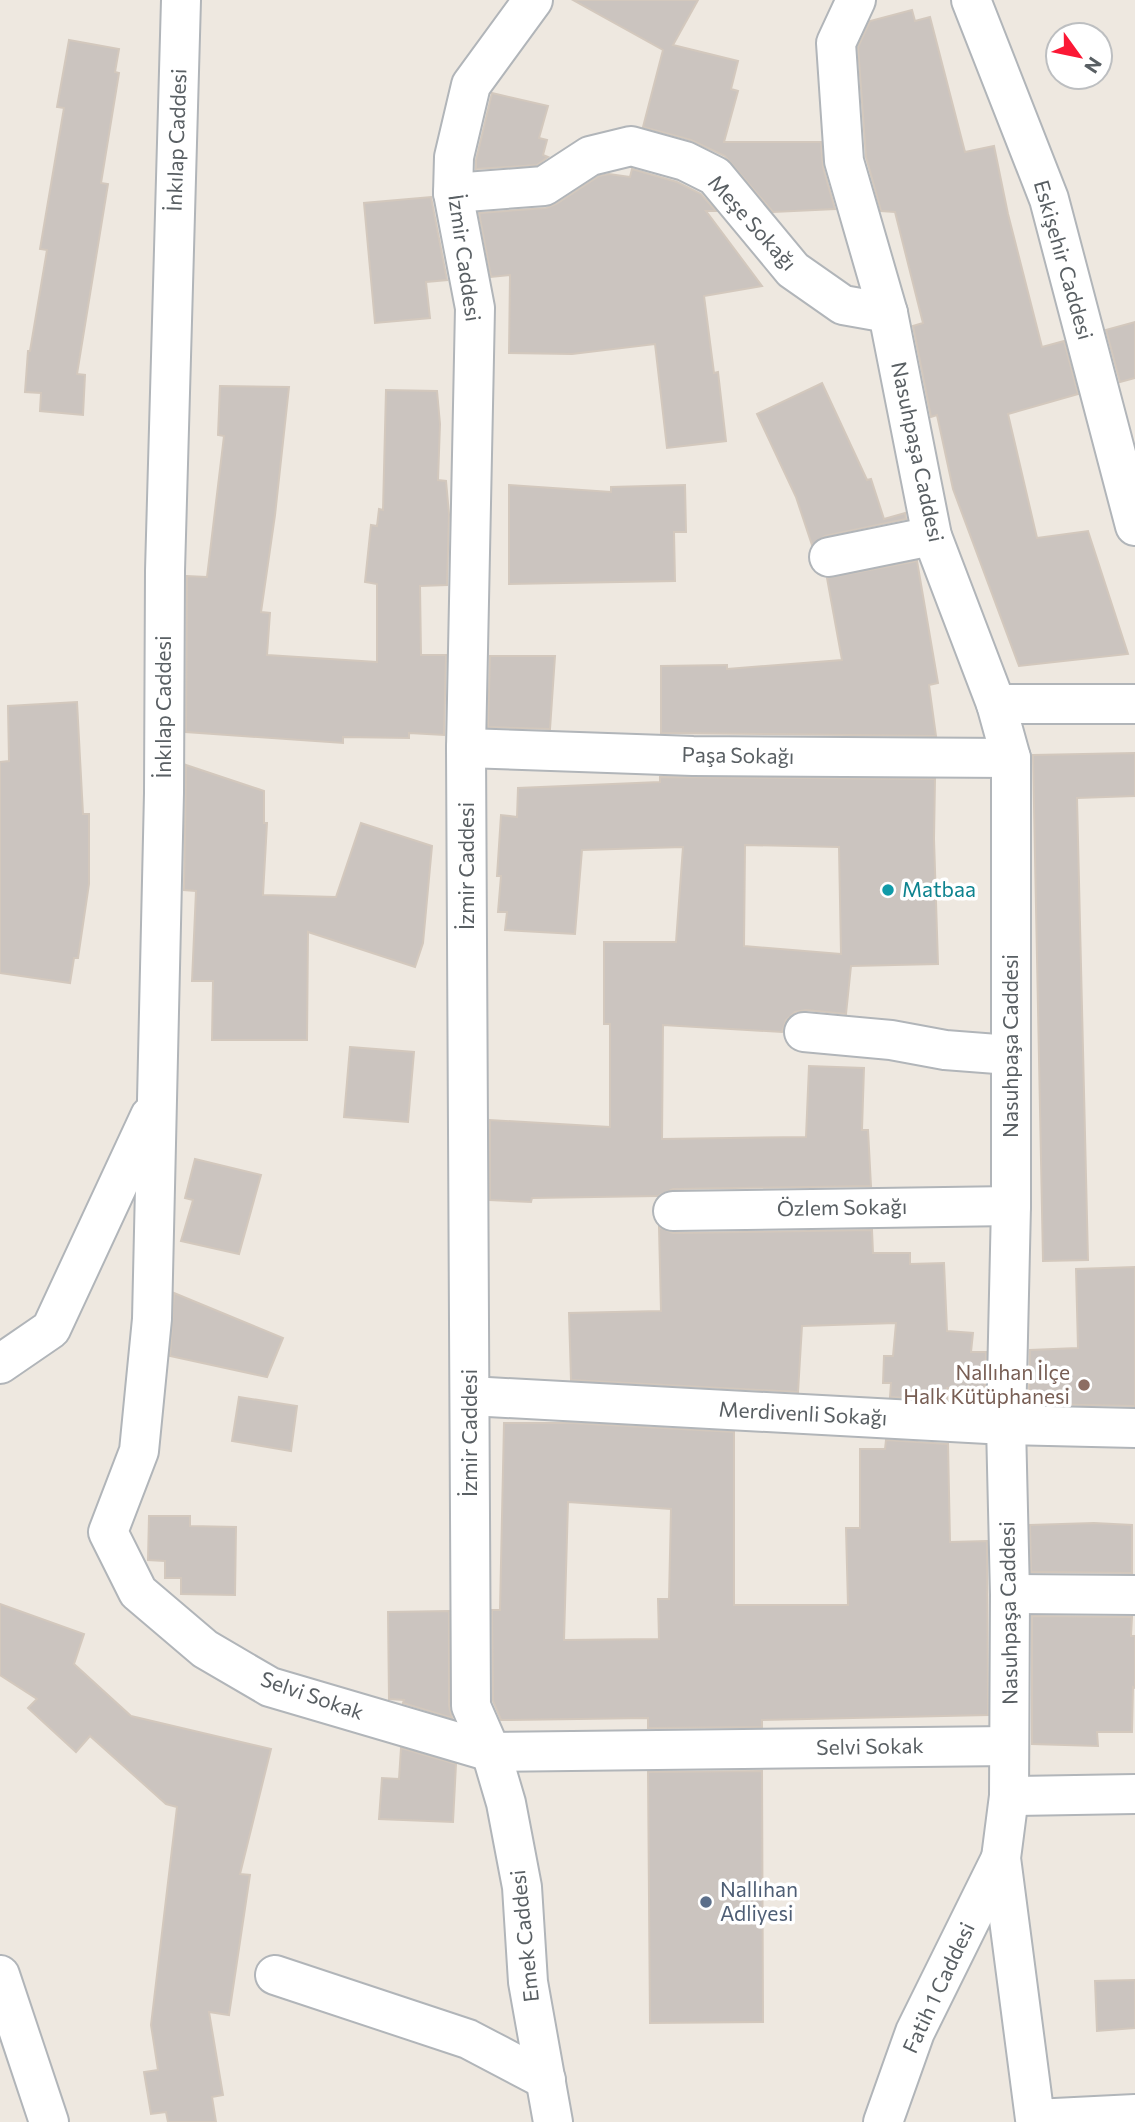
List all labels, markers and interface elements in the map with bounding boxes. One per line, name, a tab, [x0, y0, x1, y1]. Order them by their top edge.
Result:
north arrow	[1044, 21, 1114, 91]
text: N	[1080, 53, 1107, 78]
street label: İnkılap Caddesi	[161, 68, 190, 212]
street label: Meşe Sokağı	[704, 169, 802, 275]
street label: Eskişehir Caddesi	[1030, 177, 1099, 342]
street label: İzmir Caddesi	[444, 193, 487, 323]
street label: Nasuhpaşa Caddesi	[887, 359, 950, 544]
street label: İnkılap Caddesi	[150, 635, 175, 779]
street label: Paşa Sokağı	[681, 741, 795, 768]
street label: İzmir Caddesi	[453, 802, 478, 930]
place label: Matbaa	[902, 876, 976, 901]
marker: Matbaa	[880, 882, 896, 898]
street label: Nasuhpaşa Caddesi	[997, 954, 1022, 1138]
street label: Özlem Sokağı	[777, 1193, 907, 1220]
place label: Nallıhan İlçe Halk Kütüphanesi	[903, 1359, 1070, 1408]
street label: İzmir Caddesi	[456, 1369, 481, 1497]
marker: Nallıhan İlçe Halk Kütüphanesi	[1076, 1377, 1092, 1393]
street label: Merdivenli Sokağı	[718, 1396, 888, 1429]
street label: Nasuhpaşa Caddesi	[993, 1521, 1022, 1705]
street label: Selvi Sokak	[258, 1665, 367, 1724]
street label: Selvi Sokak	[816, 1732, 924, 1759]
street label: Emek Caddesi	[504, 1869, 543, 2004]
place label: Nallıhan Adliyesi	[720, 1876, 798, 1925]
marker: Nallıhan Adliyesi	[698, 1894, 714, 1910]
street label: Fatih 1 Caddesi	[896, 1918, 979, 2057]

